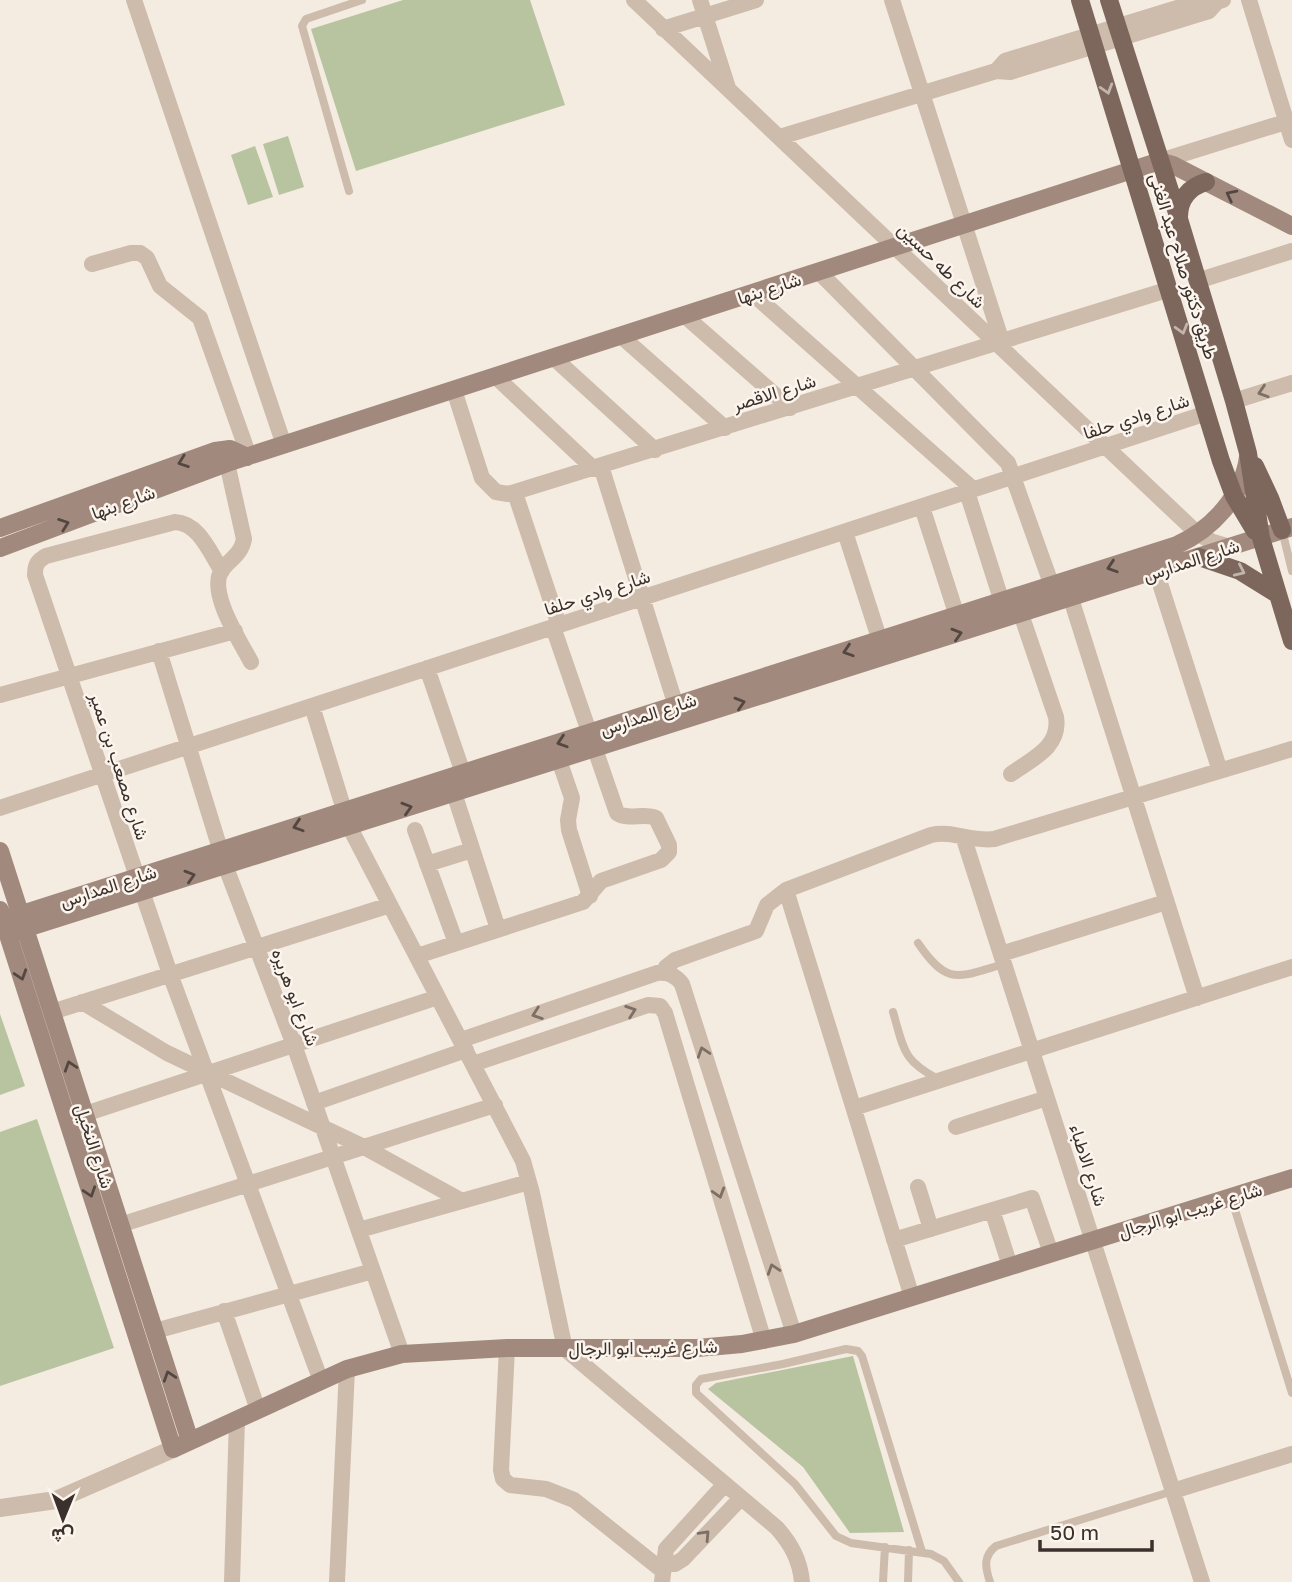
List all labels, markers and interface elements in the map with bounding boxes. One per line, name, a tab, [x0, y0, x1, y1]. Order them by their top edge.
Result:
one-way arrow	[1099, 82, 1114, 94]
street label: طريق دكتور صلاح عبد الغنى	[1143, 170, 1223, 362]
one-way arrow	[1226, 189, 1238, 203]
street label: شارع طه حسين	[892, 218, 991, 314]
street label: شارع بنها	[734, 267, 804, 311]
one-way arrow	[1173, 323, 1188, 335]
street label: شارع الاقصر	[729, 369, 819, 417]
one-way arrow	[1257, 384, 1270, 398]
street label: شارع وادي حلفا	[1080, 389, 1193, 448]
one-way arrow	[177, 454, 189, 468]
street label: شارع بنها	[88, 480, 158, 525]
one-way arrow	[57, 518, 69, 532]
street label: شارع المدارس	[1140, 534, 1243, 588]
one-way arrow	[1106, 559, 1118, 573]
one-way arrow	[1233, 563, 1245, 577]
street label: شارع وادي حلفا	[541, 565, 654, 624]
one-way arrow	[951, 628, 963, 643]
one-way arrow	[843, 642, 855, 657]
street label: شارع مصعب بن عمير	[84, 688, 154, 843]
street label: شارع المدارس	[597, 688, 700, 742]
one-way arrow	[734, 696, 746, 711]
one-way arrow	[556, 734, 568, 748]
one-way arrow	[400, 802, 412, 816]
one-way arrow	[292, 817, 304, 832]
street label: شارع المدارس	[57, 860, 160, 914]
one-way arrow	[183, 870, 195, 884]
street label: شارع ابو هريره	[266, 945, 325, 1049]
one-way arrow	[13, 969, 27, 981]
one-way arrow	[624, 1004, 636, 1019]
one-way arrow	[531, 1006, 543, 1020]
one-way arrow	[697, 1046, 712, 1058]
one-way arrow	[63, 1061, 78, 1073]
street label: شارع النخيل	[69, 1101, 119, 1192]
street label: شارع الاطباء	[1063, 1121, 1113, 1209]
street label: شارع غريب ابو الرجال	[1116, 1178, 1265, 1244]
one-way arrow	[82, 1186, 97, 1198]
one-way arrow	[711, 1187, 726, 1199]
one-way arrow	[767, 1263, 781, 1275]
street label: شارع غريب ابو الرجال	[568, 1335, 718, 1361]
one-way arrow	[163, 1370, 177, 1383]
north arrow	[28, 1484, 98, 1554]
scale bar	[1040, 1508, 1152, 1552]
text: 50 m	[1050, 1519, 1099, 1545]
text: ش	[51, 1524, 74, 1548]
one-way arrow	[697, 1531, 709, 1544]

